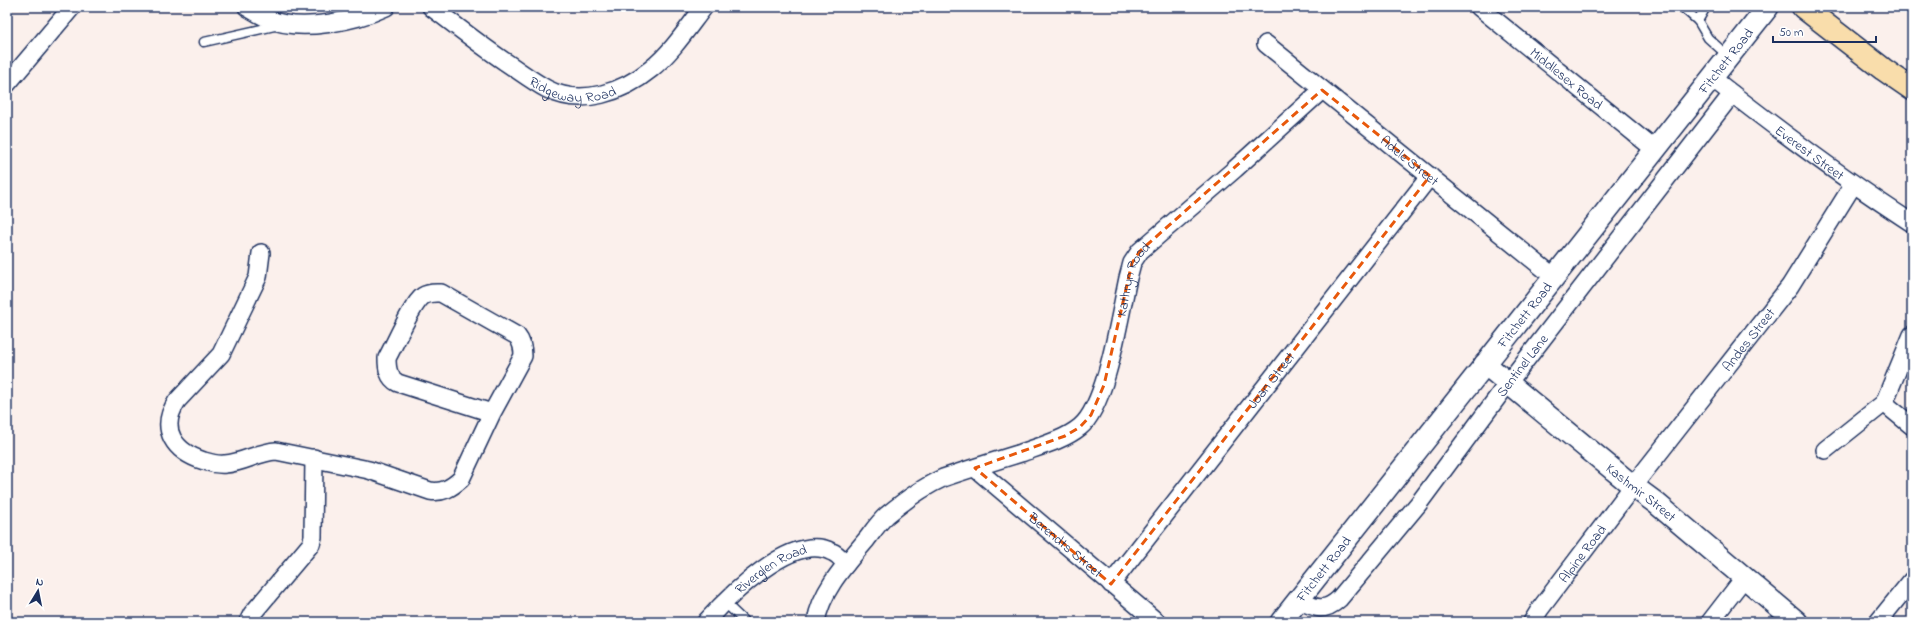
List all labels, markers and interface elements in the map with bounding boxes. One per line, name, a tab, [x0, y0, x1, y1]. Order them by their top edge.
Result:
scale bar	[1773, 18, 1876, 44]
street label: Fitchett Road	[1693, 24, 1759, 100]
text: 50 m	[1779, 24, 1803, 42]
street label: Middlesex Road	[1525, 43, 1607, 116]
street label: Ridgeway Road	[524, 72, 619, 110]
street label: Everest Street	[1770, 121, 1848, 186]
street label: Adele Street	[1375, 131, 1443, 192]
street label: Kathryn Road	[1112, 238, 1156, 318]
street label: Fitchett Road	[1492, 278, 1558, 354]
street label: Andes Street	[1718, 304, 1781, 376]
street label: Sentinel Lane	[1492, 330, 1555, 402]
street label: Joan Street	[1243, 348, 1301, 414]
street label: Kashmir Street	[1601, 459, 1680, 528]
street label: Berendts Street	[1022, 508, 1107, 584]
street label: Alpine Road	[1554, 521, 1612, 588]
street label: Fitchett Road	[1291, 532, 1357, 608]
street label: Riverglen Road	[731, 540, 809, 600]
north arrow	[18, 571, 58, 611]
text: N	[35, 574, 45, 591]

